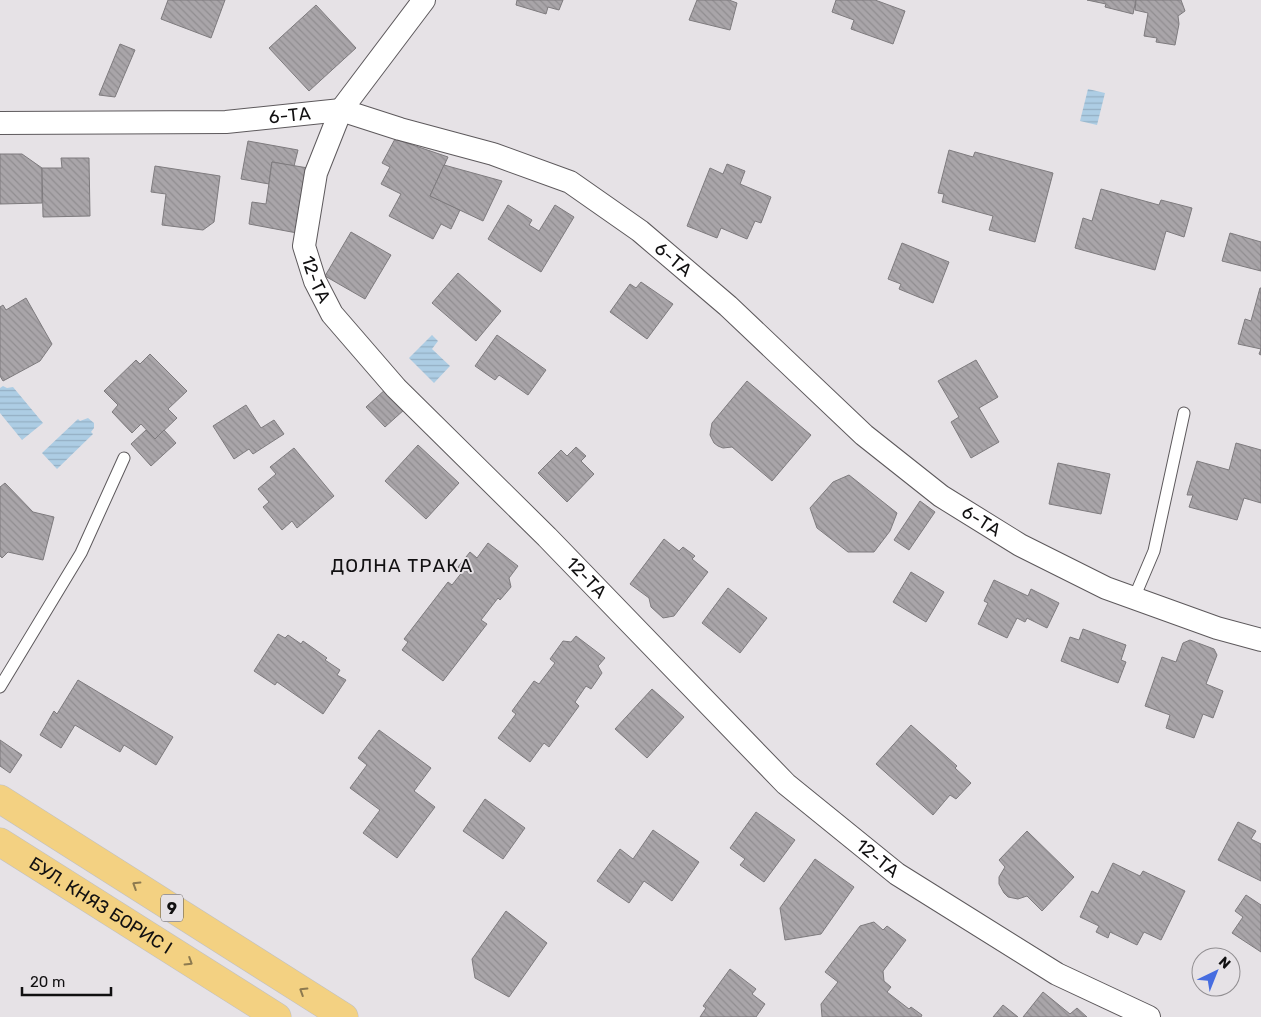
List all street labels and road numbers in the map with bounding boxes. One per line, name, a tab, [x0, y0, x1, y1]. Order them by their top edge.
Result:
street label: 6-ТА	[268, 102, 312, 128]
street label: 6-ТА	[650, 237, 696, 281]
street label: 12-ТА	[297, 253, 335, 307]
street label: 6-ТА	[958, 501, 1005, 541]
street label: 12-ТА	[561, 552, 611, 603]
street label: 12-ТА	[852, 834, 904, 882]
street label: БУЛ. КНЯЗ БОРИС I	[25, 852, 176, 959]
road number: 9	[161, 894, 183, 921]

